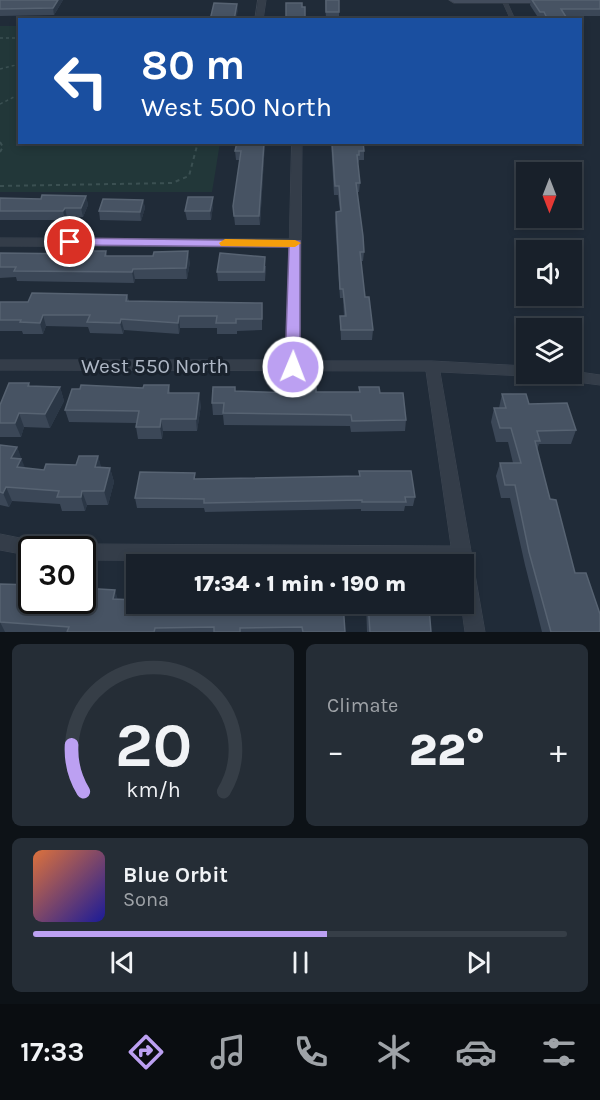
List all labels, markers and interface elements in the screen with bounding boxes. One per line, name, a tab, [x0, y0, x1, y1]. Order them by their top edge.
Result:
text: 80 m	[141, 40, 245, 90]
icon: left	[42, 42, 120, 120]
text: West 500 North	[141, 91, 332, 123]
north arrow	[516, 162, 582, 228]
map controls	[516, 162, 582, 384]
pin	[44, 216, 95, 267]
icon: arrive	[53, 225, 86, 258]
button: sound	[516, 240, 582, 306]
button: layers	[516, 318, 582, 384]
position arrow	[261, 335, 325, 399]
street label: West 550 North	[81, 354, 229, 378]
speed limit sign: 30	[18, 536, 96, 614]
text: 17:34 · 1 min · 190 m	[194, 571, 406, 597]
text: Climate	[327, 694, 398, 717]
text: 20	[114, 709, 192, 782]
text: 22°	[409, 724, 485, 776]
text: −	[327, 732, 344, 770]
text: +	[550, 732, 567, 770]
text: km/h	[126, 777, 180, 802]
text: Blue Orbit	[123, 862, 228, 888]
text: Sona	[123, 888, 169, 911]
icon: previous	[106, 946, 139, 979]
icon: pause	[284, 946, 317, 979]
icon: next	[462, 946, 495, 979]
icon: directions	[125, 1031, 167, 1073]
icon: music	[207, 1031, 249, 1073]
icon: phone	[290, 1031, 332, 1073]
icon: climate	[373, 1031, 415, 1073]
icon: car	[455, 1031, 497, 1073]
icon: filters	[538, 1031, 580, 1073]
text: 17:33	[20, 1036, 84, 1068]

